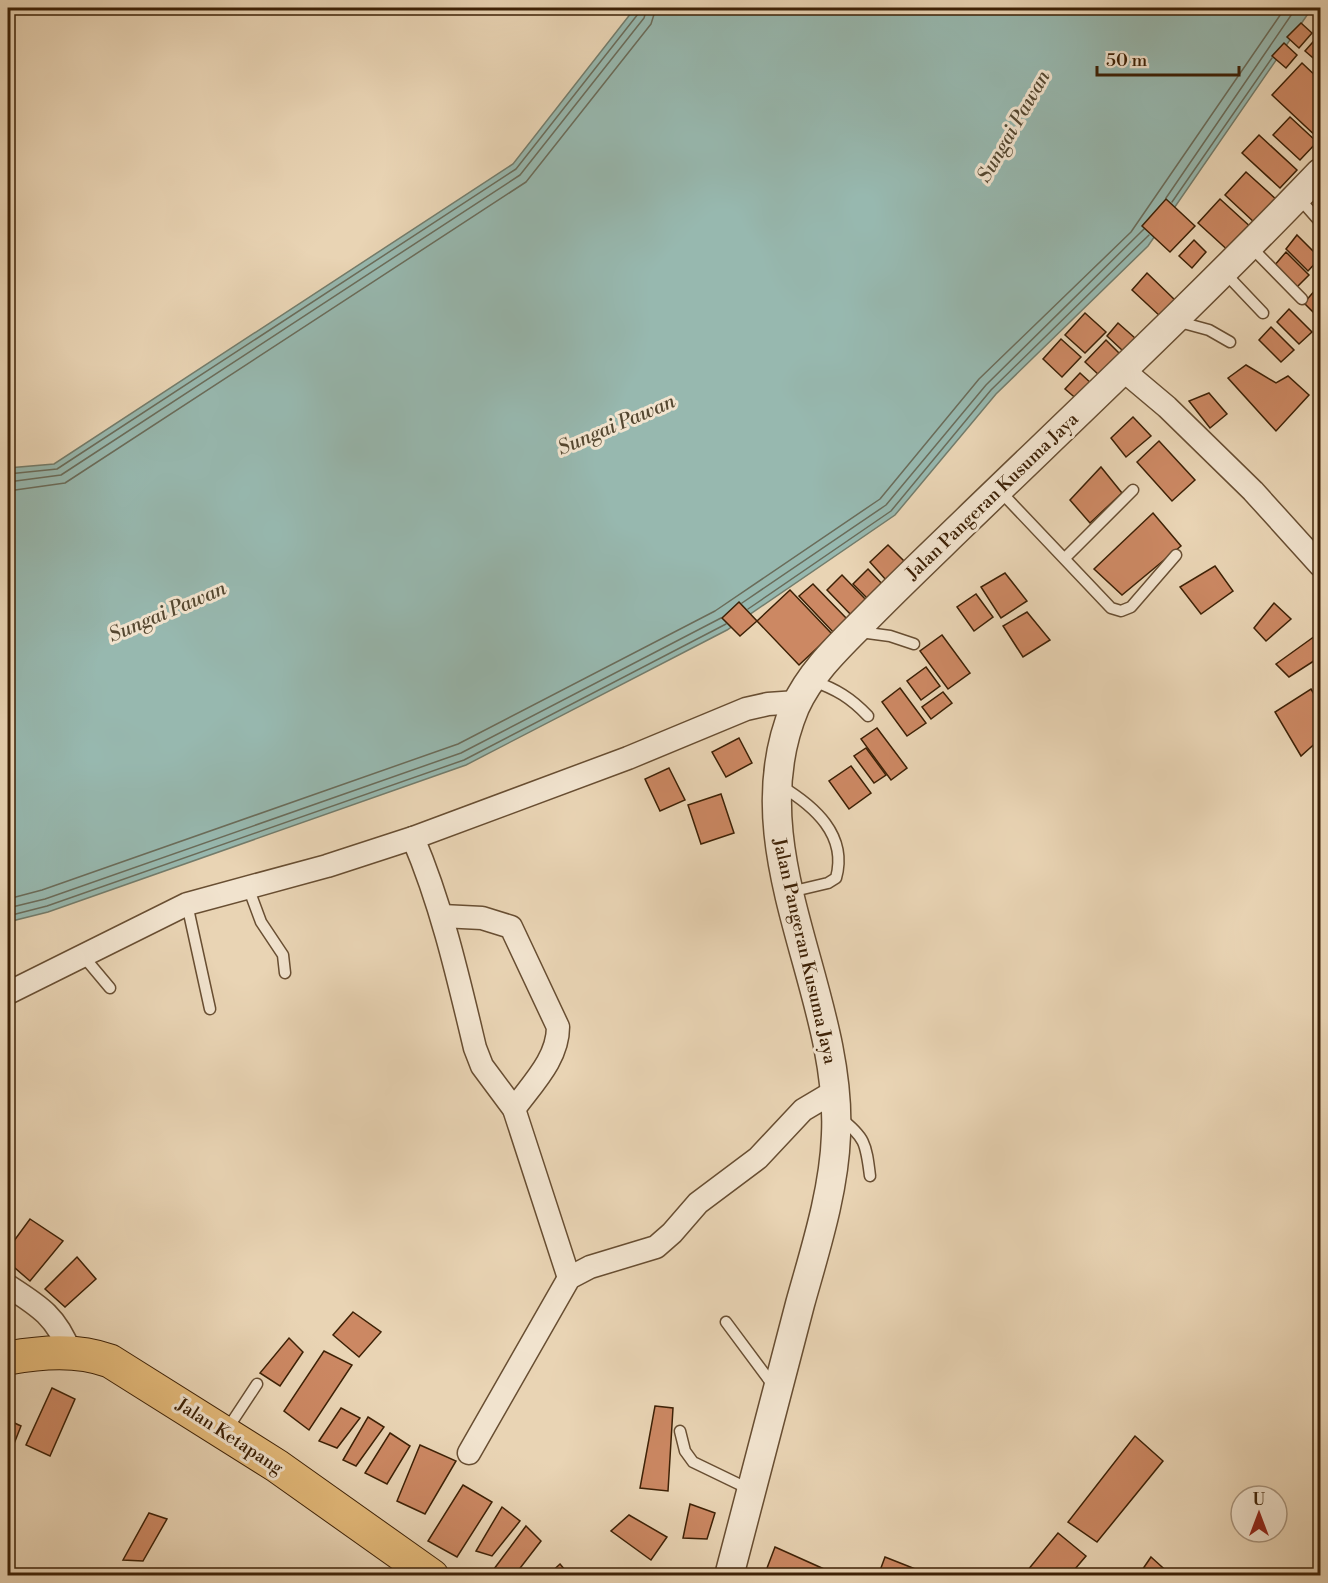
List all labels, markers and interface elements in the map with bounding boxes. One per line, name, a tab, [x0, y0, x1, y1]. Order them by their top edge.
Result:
scale bar	[1097, 39, 1240, 77]
text: 50 m	[1106, 49, 1148, 72]
water label: Sungai Pawan	[972, 65, 1057, 187]
water label: Sungai Pawan	[554, 389, 680, 461]
street label: Jalan Pangeran Kusuma Jaya	[901, 407, 1084, 586]
water label: Sungai Pawan	[105, 576, 231, 648]
street label: Jalan Pangeran Kusuma Jaya	[767, 835, 842, 1067]
street label: Jalan Ketapang	[171, 1393, 288, 1480]
north arrow	[1229, 1484, 1289, 1544]
text: U	[1253, 1490, 1266, 1510]

